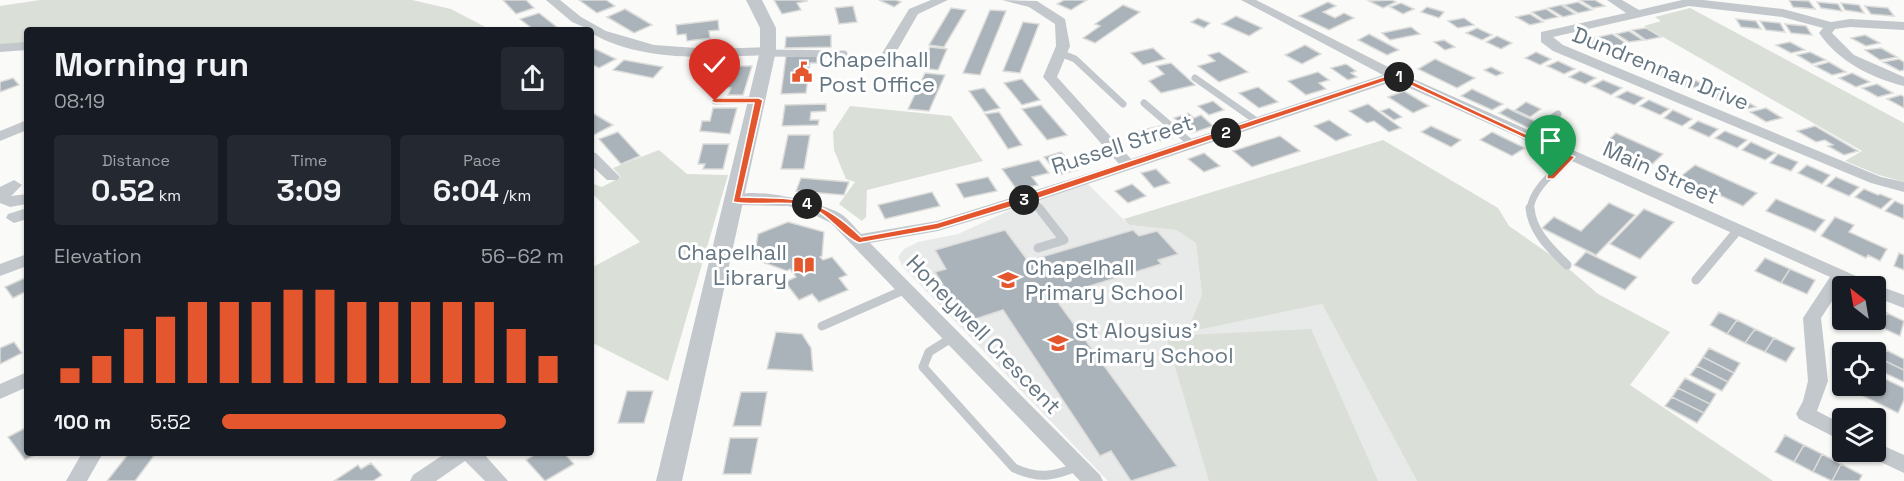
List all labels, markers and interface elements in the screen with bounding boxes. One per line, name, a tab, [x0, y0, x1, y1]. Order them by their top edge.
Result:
street label: Dundrennan Drive	[1569, 20, 1753, 116]
pin	[689, 39, 740, 101]
text: Morning run	[54, 44, 249, 86]
place label: Chapelhall Post Office	[819, 45, 935, 98]
button: share	[501, 47, 564, 110]
icon: check	[698, 48, 731, 81]
public building icon: Chapelhall Post Office	[790, 60, 814, 84]
pin: 1	[1384, 62, 1414, 92]
text: 1	[1395, 66, 1403, 87]
text: 08:19	[54, 88, 105, 114]
street label: Russell Street	[1048, 108, 1196, 180]
pin	[1525, 115, 1576, 177]
pin: 2	[1211, 118, 1241, 148]
text: 2	[1221, 122, 1231, 143]
icon: arrive	[1534, 124, 1567, 157]
street label: Main Street	[1599, 134, 1723, 210]
text: Distance	[102, 150, 170, 171]
text: Time	[291, 150, 327, 171]
text: Pace	[463, 150, 501, 171]
text: 0.52	[91, 171, 155, 210]
text: 3:09	[276, 171, 342, 210]
text: 6:04	[433, 171, 499, 210]
text: km	[155, 185, 181, 206]
text: /km	[499, 185, 531, 206]
pin: 3	[1009, 185, 1039, 215]
pin: 4	[792, 189, 822, 219]
text: 3	[1019, 189, 1029, 210]
text: 4	[802, 193, 812, 214]
place label: Chapelhall Library	[677, 238, 787, 291]
text: Elevation	[54, 243, 142, 269]
text: 56–62 m	[481, 243, 564, 269]
street label: Honeywell Crescent	[901, 248, 1067, 420]
library icon: Chapelhall Library	[792, 253, 816, 277]
place label: Chapelhall Primary School	[1025, 253, 1184, 306]
school or university icon: Chapelhall Primary School	[996, 268, 1020, 292]
north arrow	[1832, 276, 1886, 330]
map controls	[1832, 276, 1886, 462]
place label: St Aloysius' Primary School	[1075, 316, 1234, 369]
school or university icon: St Aloysius' Primary School	[1046, 331, 1070, 355]
button: locate	[1832, 342, 1886, 396]
button: layers	[1832, 408, 1886, 462]
text: 100 m	[54, 409, 111, 435]
text: 5:52	[150, 409, 191, 435]

